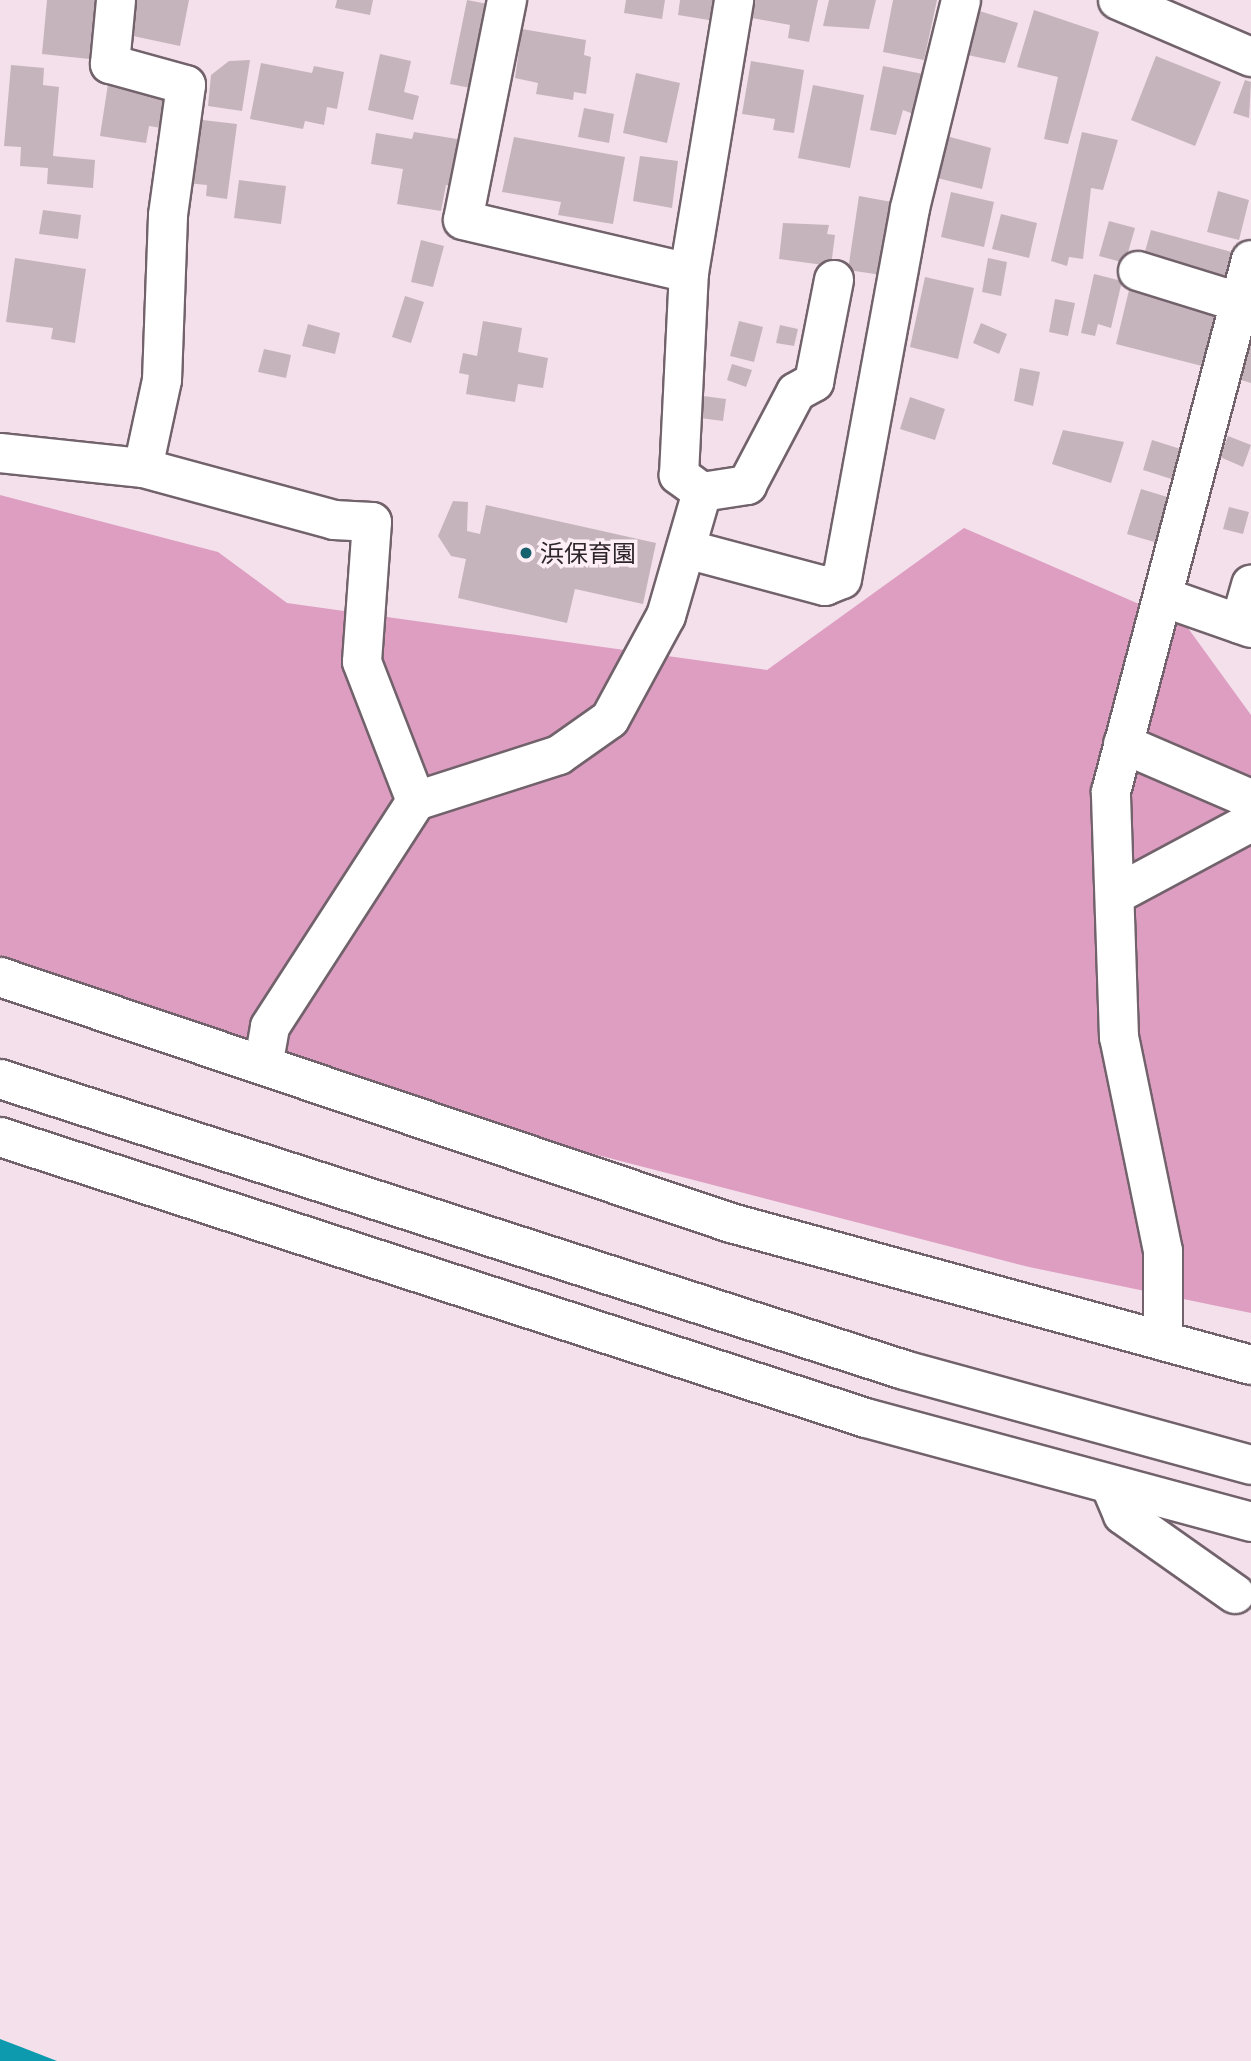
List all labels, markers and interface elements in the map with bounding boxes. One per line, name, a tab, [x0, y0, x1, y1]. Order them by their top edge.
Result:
place label: 浜保育園	[540, 539, 636, 567]
marker: 浜保育園	[518, 545, 534, 561]

